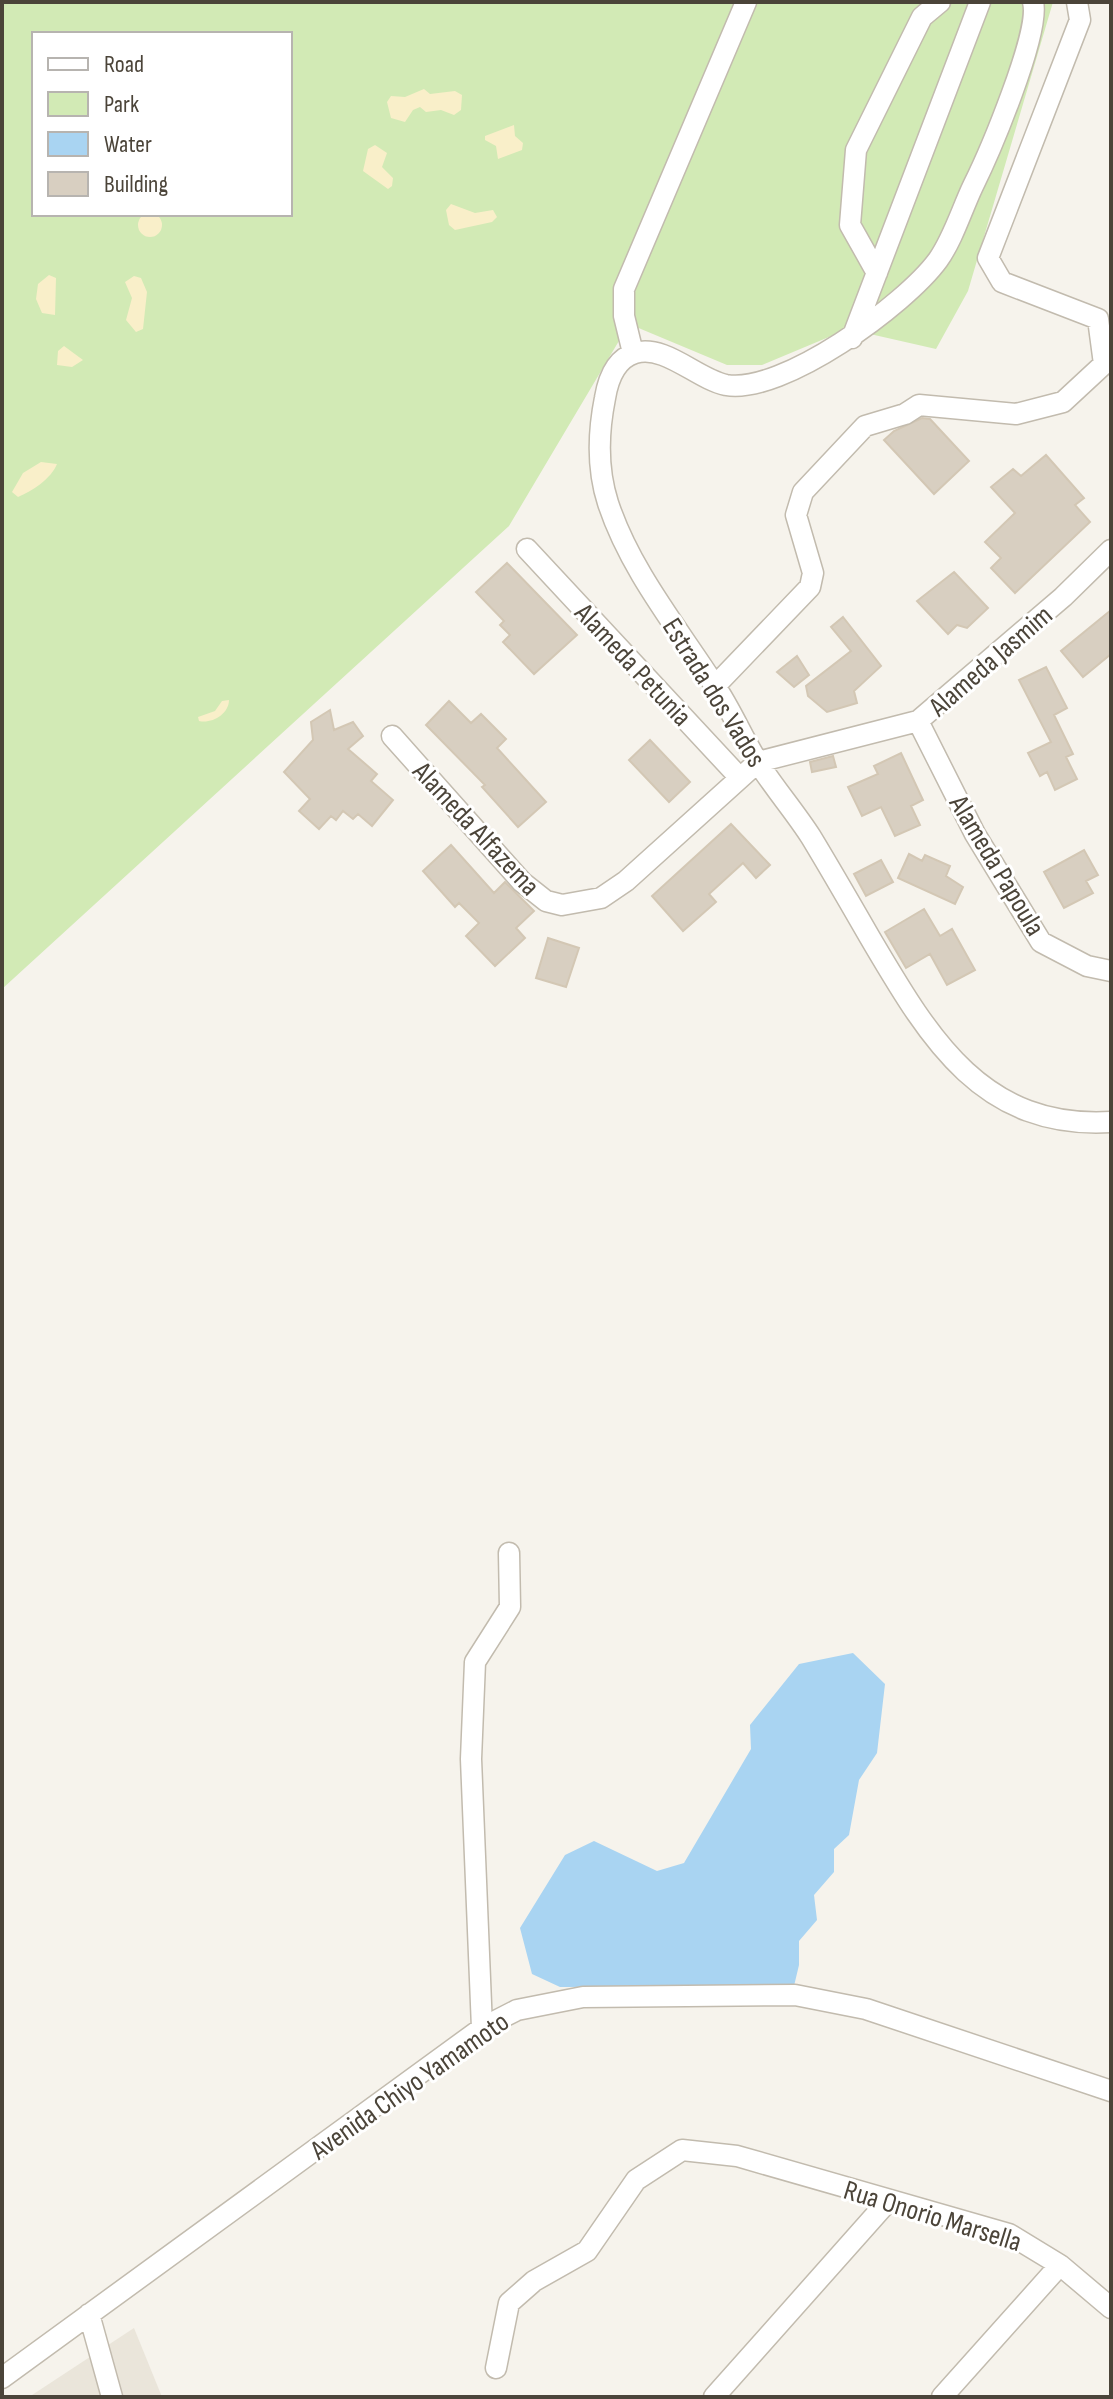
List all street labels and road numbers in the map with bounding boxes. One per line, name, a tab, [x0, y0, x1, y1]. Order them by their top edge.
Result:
street label: Alameda Petunia	[567, 596, 698, 733]
street label: Alameda Jasmim	[922, 599, 1059, 724]
street label: Estrada dos Vados	[655, 612, 773, 773]
street label: Alameda Alfazema	[405, 755, 546, 903]
street label: Alameda Papoula	[941, 789, 1051, 942]
street label: Avenida Chiyo Yamamoto	[303, 2005, 515, 2168]
street label: Rua Onorio Marsella	[840, 2174, 1025, 2259]

